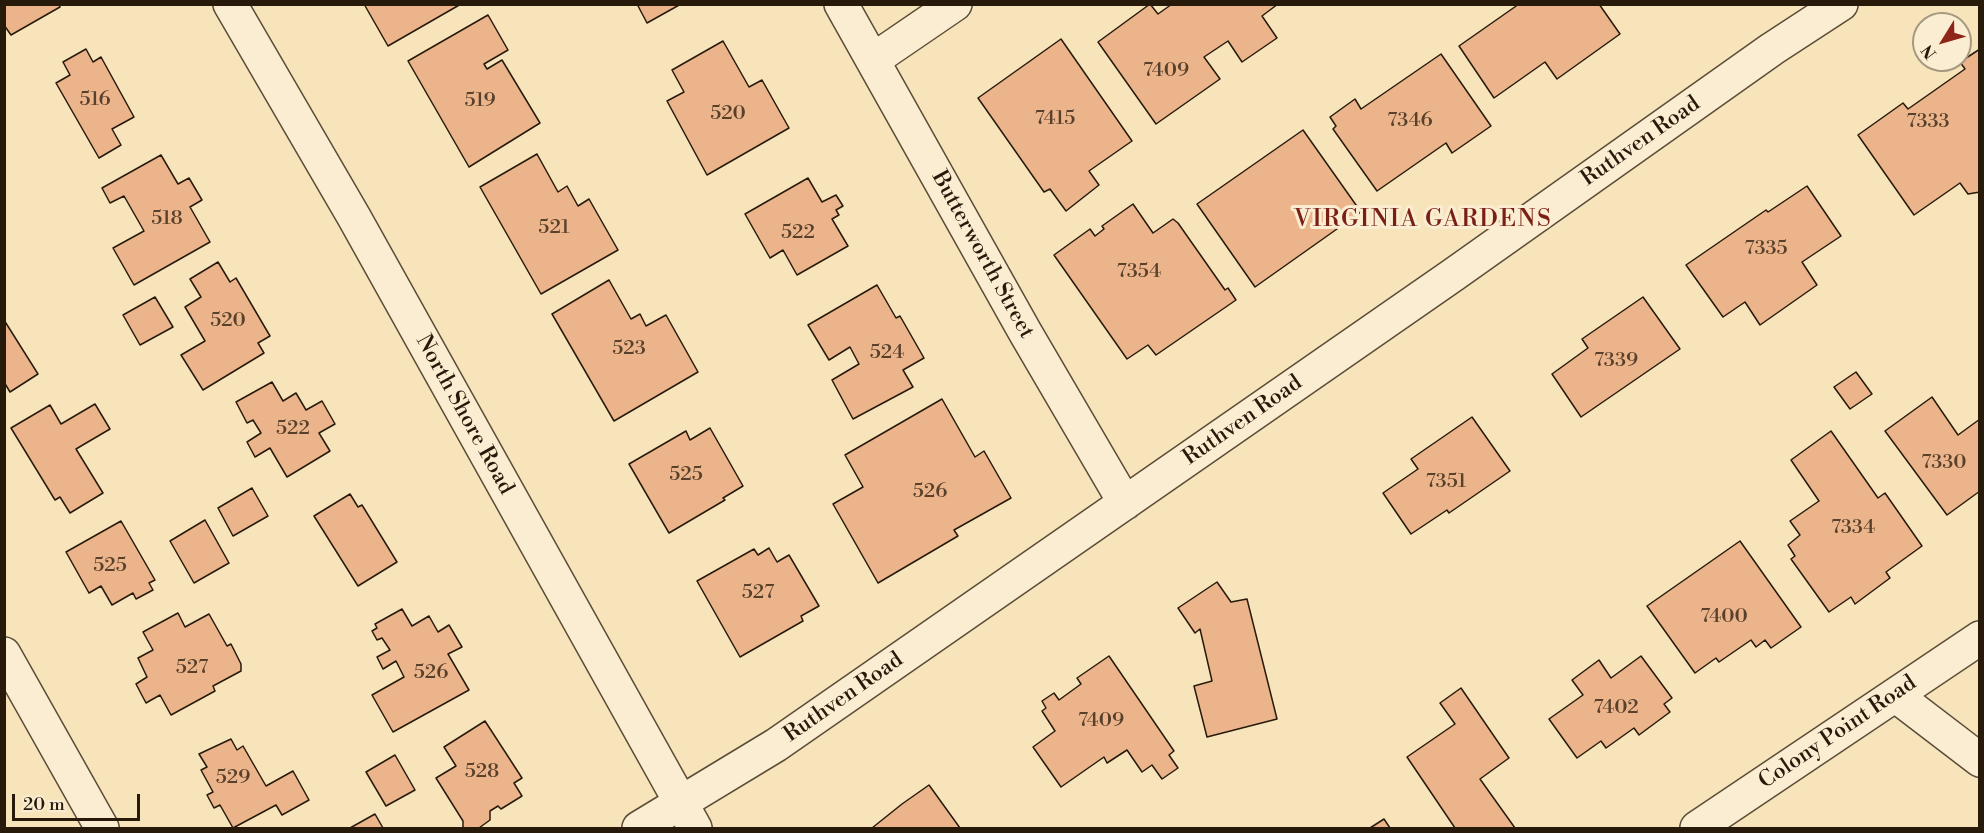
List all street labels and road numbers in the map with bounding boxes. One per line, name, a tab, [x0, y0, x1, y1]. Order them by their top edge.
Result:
street label: Ruthven Road	[1576, 91, 1706, 193]
street label: Butterworth Street	[925, 166, 1039, 344]
street label: North Shore Road	[409, 331, 519, 499]
street label: Ruthven Road	[1178, 370, 1308, 472]
street label: Ruthven Road	[779, 647, 909, 749]
street label: Colony Point Road	[1754, 671, 1922, 795]

